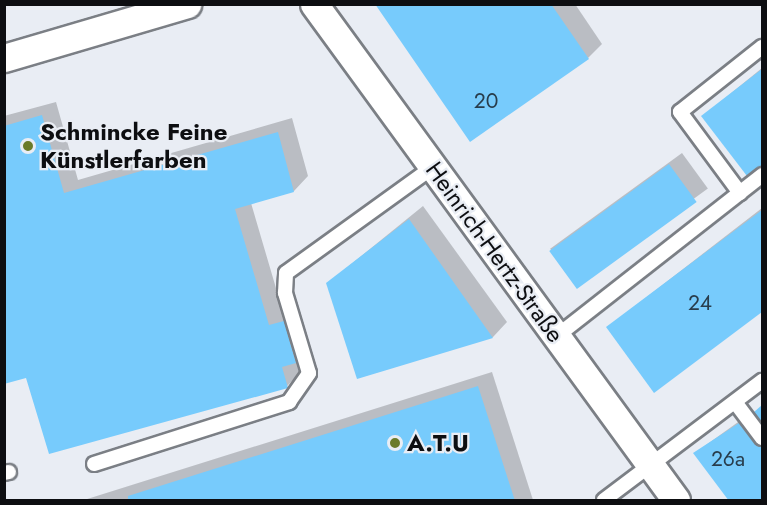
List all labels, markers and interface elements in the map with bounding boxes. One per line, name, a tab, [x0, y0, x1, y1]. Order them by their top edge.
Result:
house number: 20	[474, 88, 498, 114]
place label: Schmincke Feine Künstlerfarben	[40, 118, 227, 174]
marker: Schmincke Feine Künstlerfarben	[21, 139, 35, 153]
street label: Heinrich-Hertz-Straße	[420, 156, 570, 348]
house number: 24	[688, 290, 712, 316]
place label: A.T.U	[407, 429, 469, 457]
marker: A.T.U	[388, 436, 402, 450]
house number: 26a	[711, 446, 745, 472]

